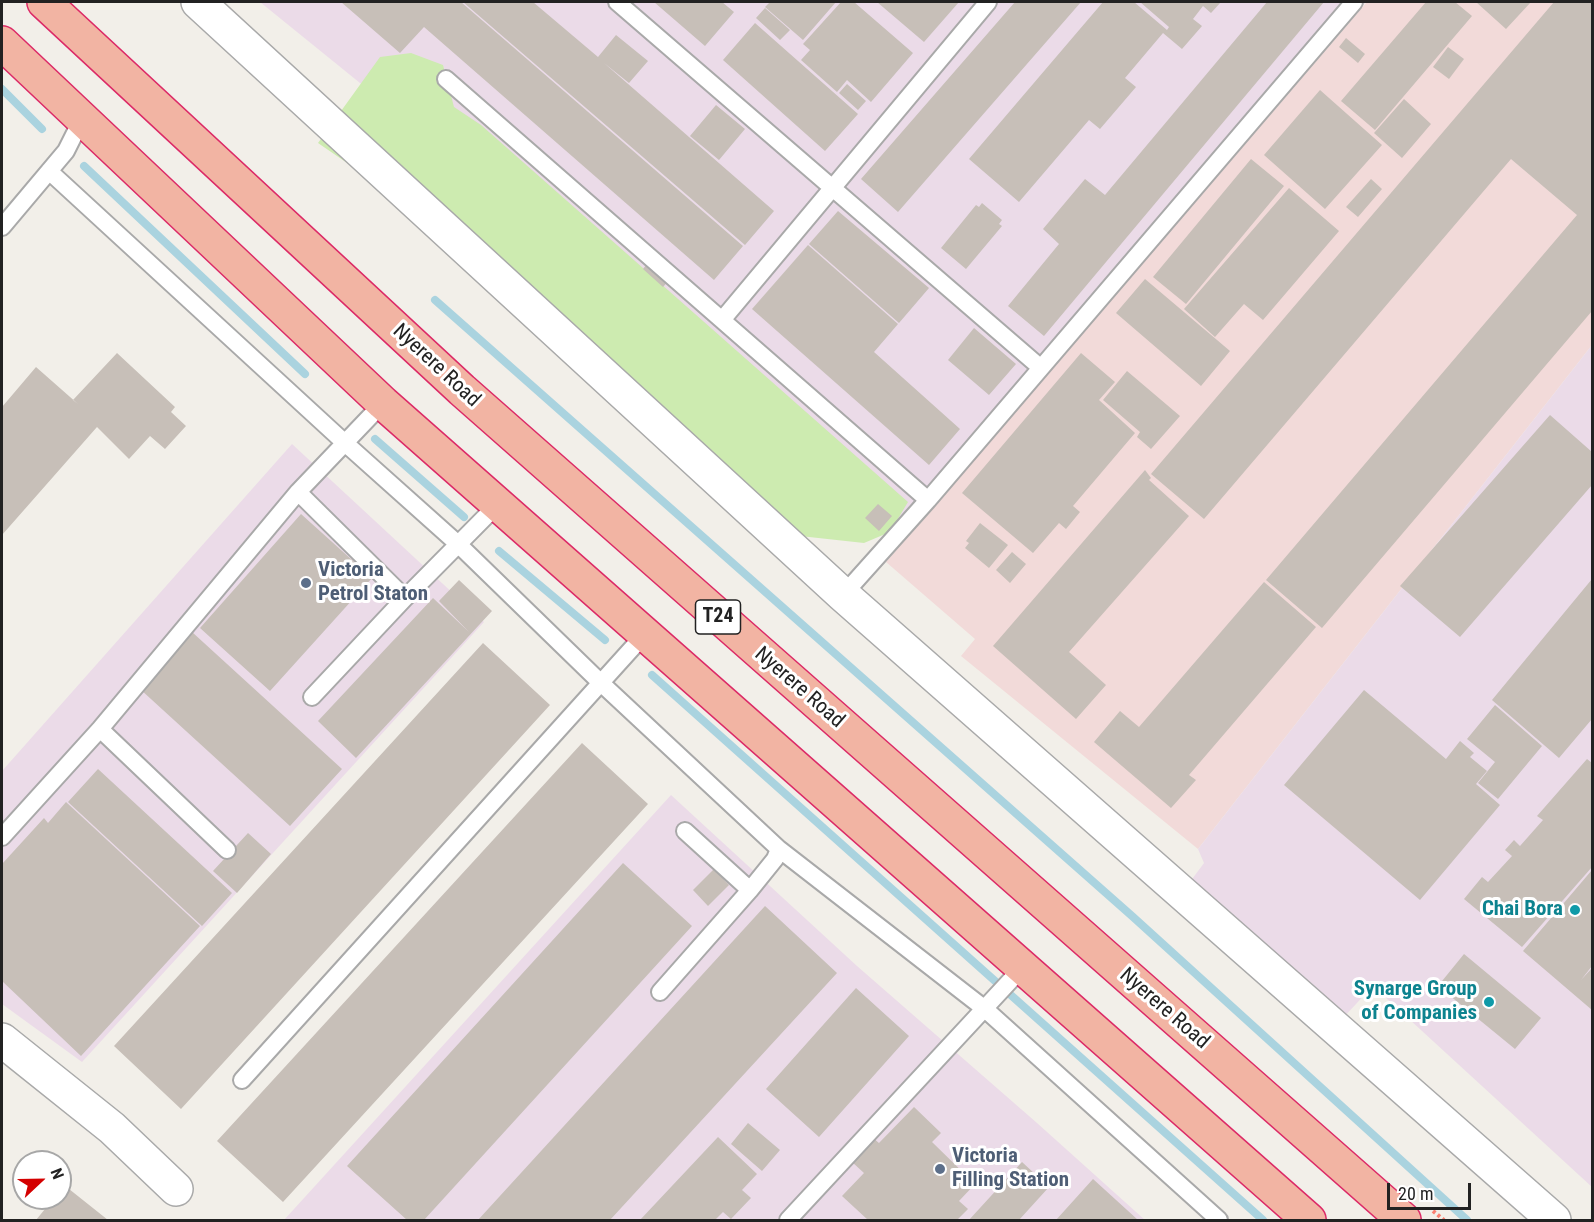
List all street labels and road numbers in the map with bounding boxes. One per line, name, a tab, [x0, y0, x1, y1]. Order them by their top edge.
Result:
street label: Nyerere Road	[387, 319, 485, 413]
road number: T24	[696, 600, 740, 634]
street label: Nyerere Road	[749, 642, 849, 734]
street label: Nyerere Road	[1114, 963, 1214, 1055]

